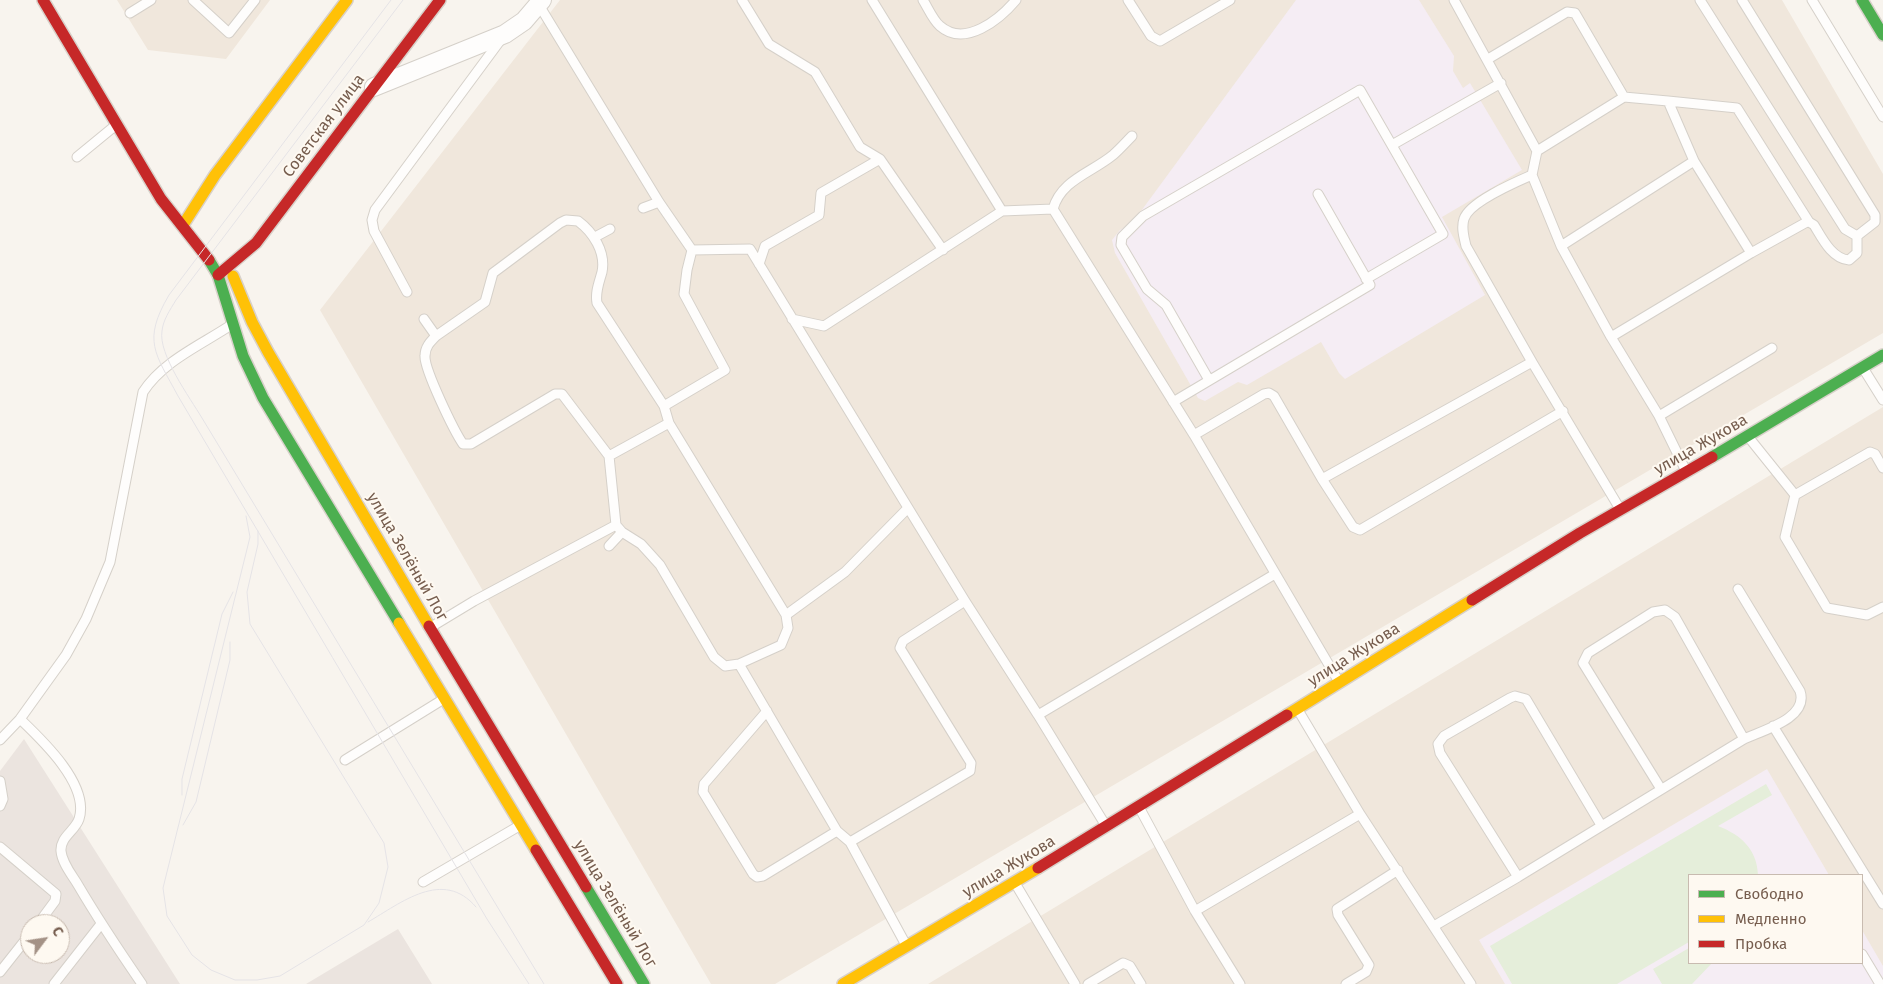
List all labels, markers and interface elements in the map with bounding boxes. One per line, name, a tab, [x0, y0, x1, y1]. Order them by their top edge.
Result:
street label: Советская улица	[279, 71, 369, 181]
street label: улица Жукова	[1651, 410, 1751, 480]
street label: улица Зелёный Лог	[362, 489, 452, 625]
street label: улица Жукова	[1304, 619, 1404, 691]
street label: улица Жукова	[959, 832, 1059, 902]
street label: улица Зелёный Лог	[569, 837, 661, 971]
legend	[1688, 874, 1863, 964]
text: Свободно	[1735, 885, 1804, 903]
text: Медленно	[1735, 910, 1807, 928]
north arrow	[20, 914, 70, 964]
text: С	[48, 924, 67, 939]
text: Пробка	[1735, 935, 1787, 953]

